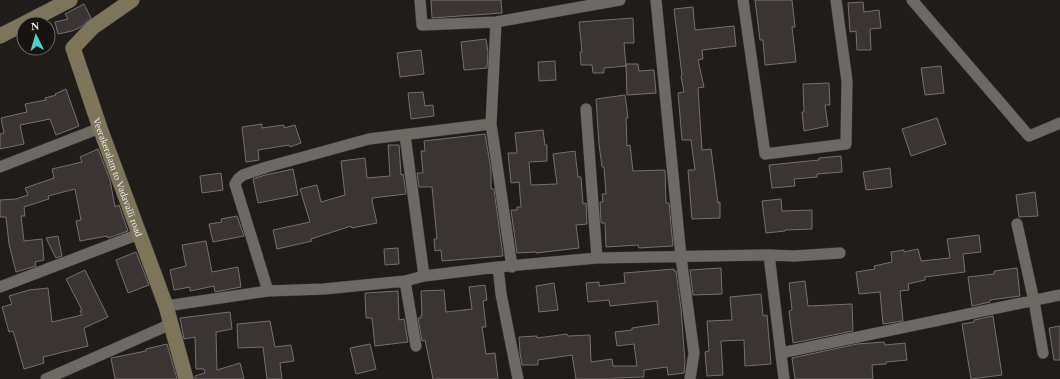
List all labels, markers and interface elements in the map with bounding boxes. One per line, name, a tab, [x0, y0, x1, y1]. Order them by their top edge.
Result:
north arrow	[16, 16, 56, 56]
text: N	[31, 20, 40, 32]
street label: Veerakeralam to Vadavalli road	[91, 116, 145, 238]

